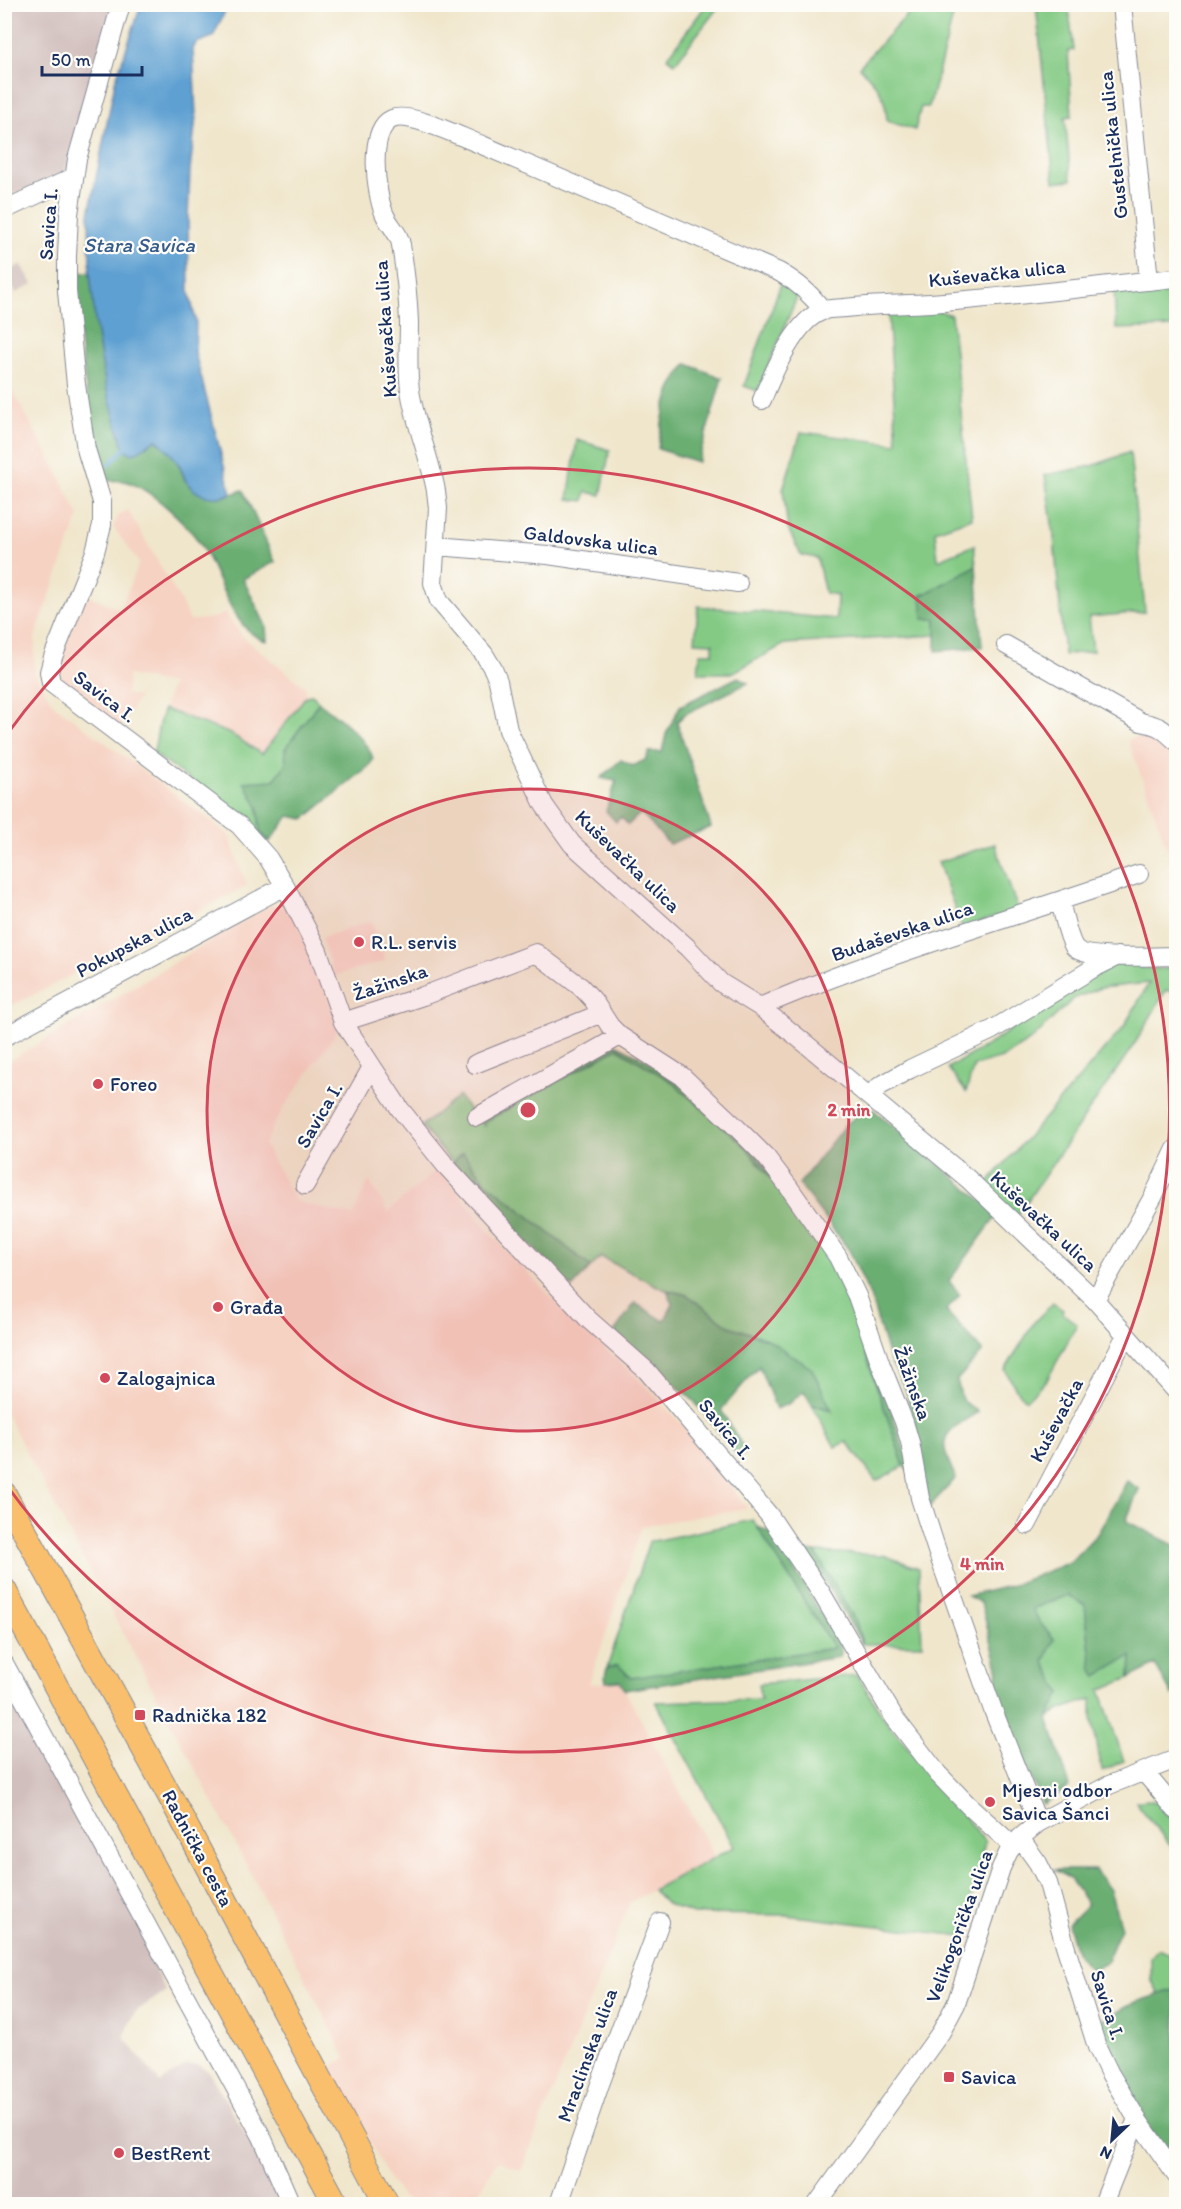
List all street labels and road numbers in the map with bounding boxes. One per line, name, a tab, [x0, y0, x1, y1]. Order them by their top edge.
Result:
street label: Gustelnička ulica	[1093, 69, 1133, 220]
street label: Savica I.	[34, 187, 62, 261]
street label: Kuševačka ulica	[927, 254, 1067, 292]
street label: Kuševačka ulica	[368, 259, 402, 398]
street label: Galdovska ulica	[522, 520, 660, 560]
street label: Savica I.	[69, 665, 141, 727]
street label: Kuševačka ulica	[570, 805, 686, 918]
street label: Budaševska ulica	[828, 895, 977, 967]
street label: Pokupska ulica	[72, 901, 197, 983]
street label: Žažinska	[350, 958, 431, 1006]
street label: Savica I.	[291, 1078, 347, 1152]
street label: Kuševačka ulica	[986, 1165, 1103, 1277]
street label: Žažinska	[889, 1343, 938, 1424]
street label: Kuševačka	[1024, 1373, 1088, 1466]
street label: Savica I.	[694, 1394, 758, 1464]
street label: Radnička cesta	[157, 1785, 239, 1911]
street label: Velikogorička ulica	[920, 1846, 998, 2006]
street label: Savica I.	[1085, 1967, 1131, 2043]
street label: Mraclinska ulica	[552, 1984, 623, 2125]

